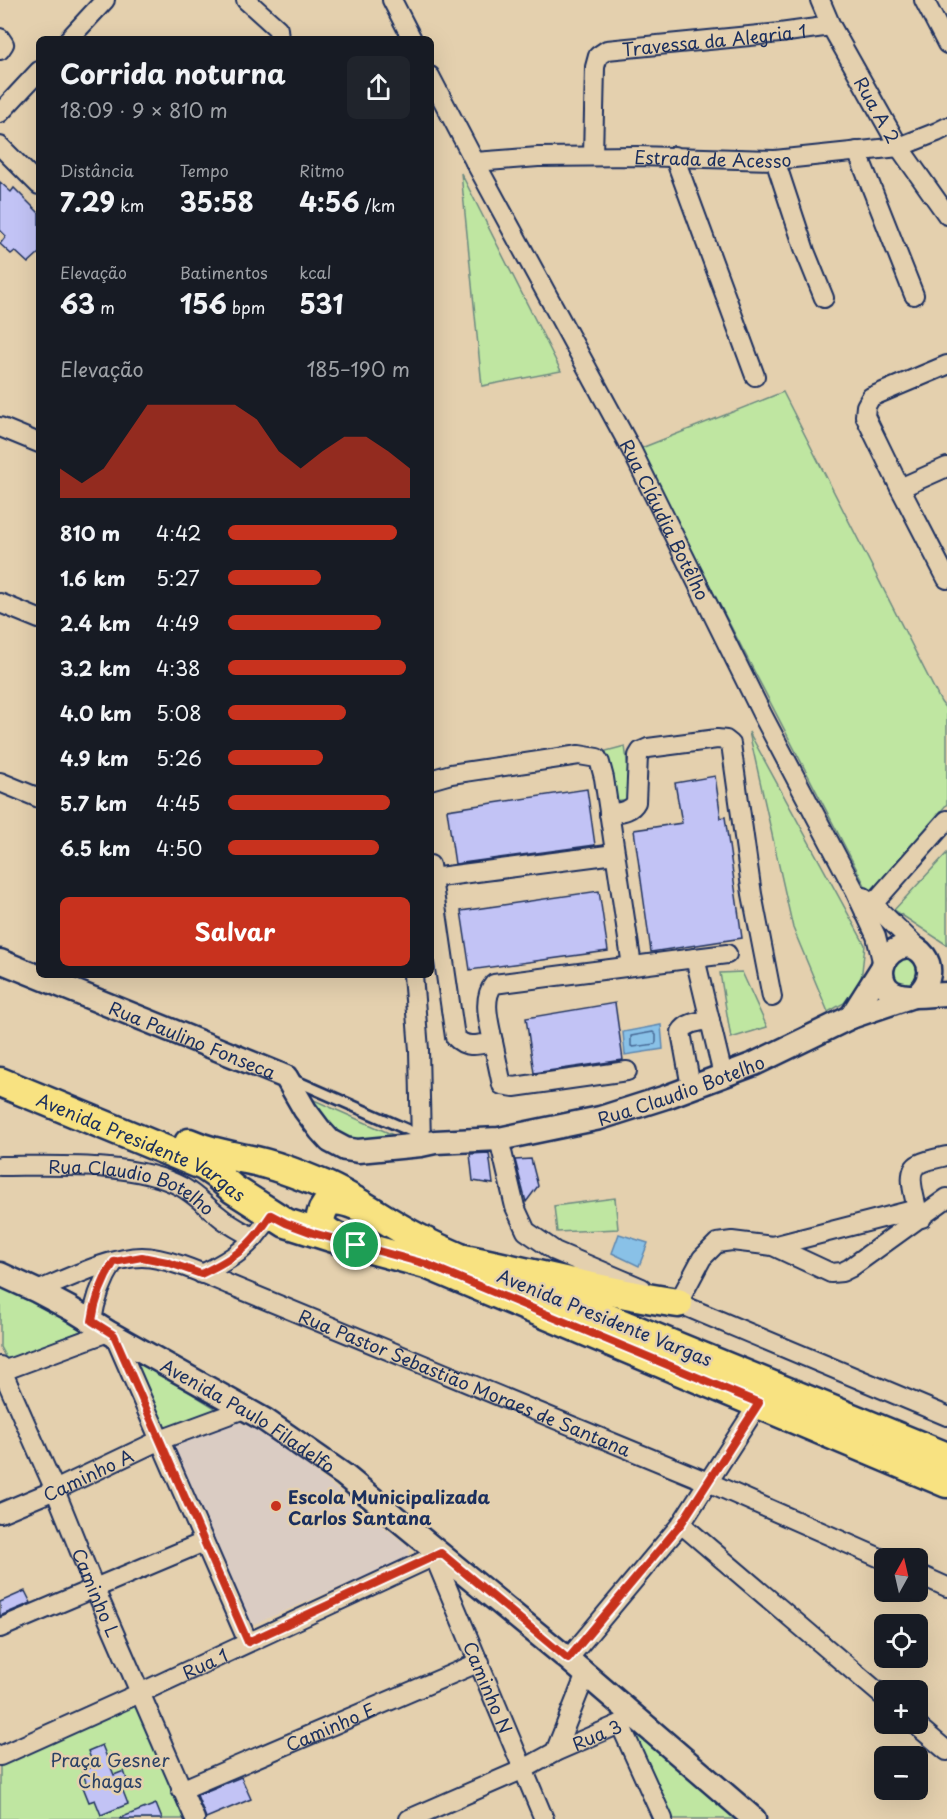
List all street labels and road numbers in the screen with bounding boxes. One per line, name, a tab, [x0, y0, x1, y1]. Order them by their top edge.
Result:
street label: Travessa da Alegria 1	[621, 16, 808, 62]
street label: Rua A 2	[848, 71, 907, 148]
street label: Estrada de Acesso	[634, 142, 793, 174]
street label: Rua Cláudia Botêlho	[614, 434, 717, 604]
street label: Rua Paulino Fonseca	[105, 993, 281, 1085]
street label: Rua Claudio Botelho	[594, 1048, 769, 1132]
street label: Avenida Presidente Vargas	[33, 1085, 251, 1207]
street label: Rua Claudio Botelho	[48, 1152, 221, 1221]
street label: Avenida Presidente Vargas	[494, 1262, 716, 1372]
street label: Rua Pastor Sebastião Moraes de Santana	[295, 1301, 636, 1463]
street label: Avenida Paulo Filadelfo	[156, 1351, 341, 1479]
street label: Caminho A	[38, 1441, 138, 1507]
street label: Caminho L	[66, 1544, 128, 1641]
street label: Caminho N	[457, 1637, 520, 1737]
street label: Rua 1	[177, 1641, 232, 1685]
street label: Caminho E	[281, 1695, 379, 1757]
street label: Rua 3	[568, 1711, 626, 1757]

